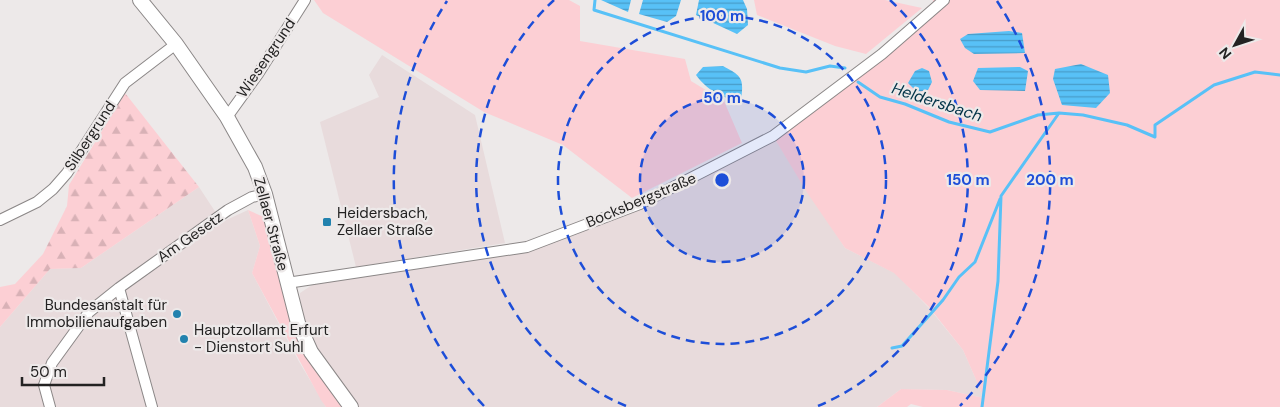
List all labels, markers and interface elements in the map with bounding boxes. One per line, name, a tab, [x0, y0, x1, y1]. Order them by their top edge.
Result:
text: 100 m	[700, 6, 744, 26]
street label: Wiesengrund	[232, 14, 300, 102]
north arrow	[1210, 20, 1260, 70]
text: N	[1215, 44, 1235, 63]
water label: Heldersbach	[889, 78, 985, 126]
text: 50 m	[703, 88, 741, 108]
street label: Silbergrund	[60, 97, 120, 175]
street label: Bocksbergstraße	[583, 168, 699, 232]
text: 150 m	[947, 170, 990, 190]
text: 200 m	[1026, 170, 1074, 190]
centre of rings	[713, 171, 731, 189]
street label: Zellaer Straße	[249, 175, 293, 273]
place label: Heidersbach, Zellaer Straße	[337, 203, 433, 240]
street label: Am Gesetz	[153, 207, 227, 267]
marker: Heidersbach, Zellaer Straße	[321, 216, 333, 228]
place label: Bundesanstalt für Immobilienaufgaben	[26, 295, 167, 332]
marker: Bundesanstalt für Immobilienaufgaben	[171, 308, 183, 320]
place label: Hauptzollamt Erfurt - Dienstort Suhl	[194, 320, 329, 357]
marker: Hauptzollamt Erfurt - Dienstort Suhl	[178, 333, 190, 345]
scale bar	[22, 354, 105, 386]
text: 50 m	[30, 362, 67, 382]

